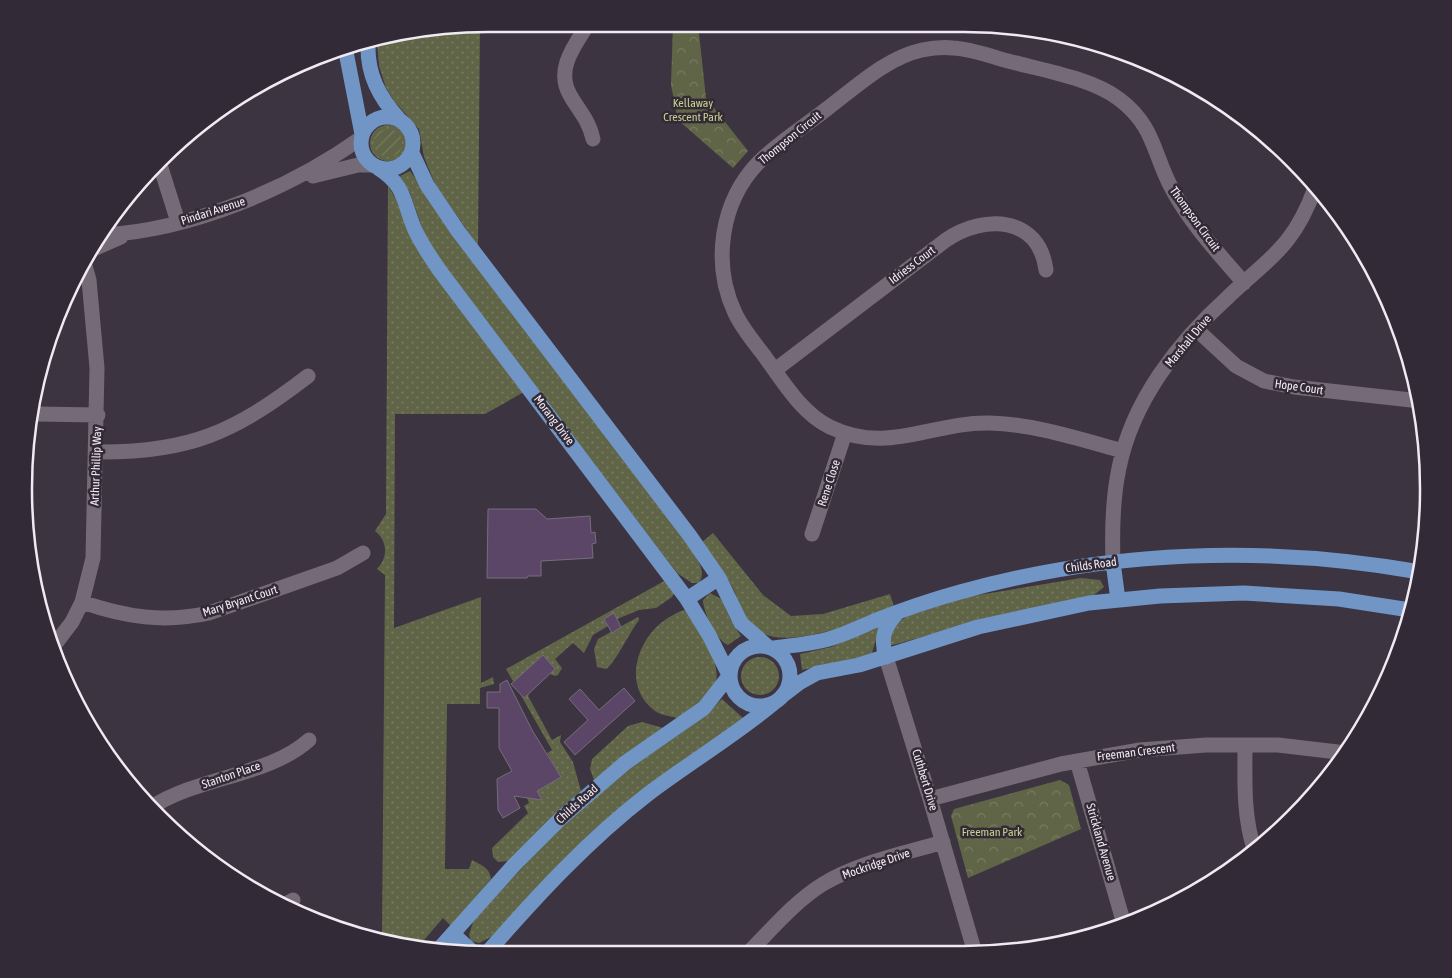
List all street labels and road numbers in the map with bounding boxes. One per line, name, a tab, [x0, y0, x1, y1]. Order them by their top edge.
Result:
street label: Thompson Circuit	[756, 108, 824, 167]
street label: Thompson Circuit	[1167, 184, 1223, 254]
street label: Pindari Avenue	[179, 194, 247, 228]
street label: Idriess Court	[886, 243, 938, 287]
street label: Marshall Drive	[1162, 312, 1214, 370]
street label: Hope Court	[1274, 377, 1325, 397]
street label: Morang Drive	[531, 392, 577, 448]
street label: Arthur Phillip Way	[88, 426, 104, 506]
street label: Rene Close	[815, 458, 843, 508]
street label: Childs Road	[1065, 554, 1117, 576]
street label: Mary Bryant Court	[201, 582, 280, 620]
street label: Freeman Crescent	[1096, 740, 1176, 764]
street label: Cuthbert Drive	[909, 748, 941, 812]
street label: Stanton Place	[200, 758, 262, 792]
street label: Childs Road	[553, 782, 601, 826]
street label: Strickland Avenue	[1083, 802, 1119, 882]
street label: Mockridge Drive	[840, 846, 912, 882]

